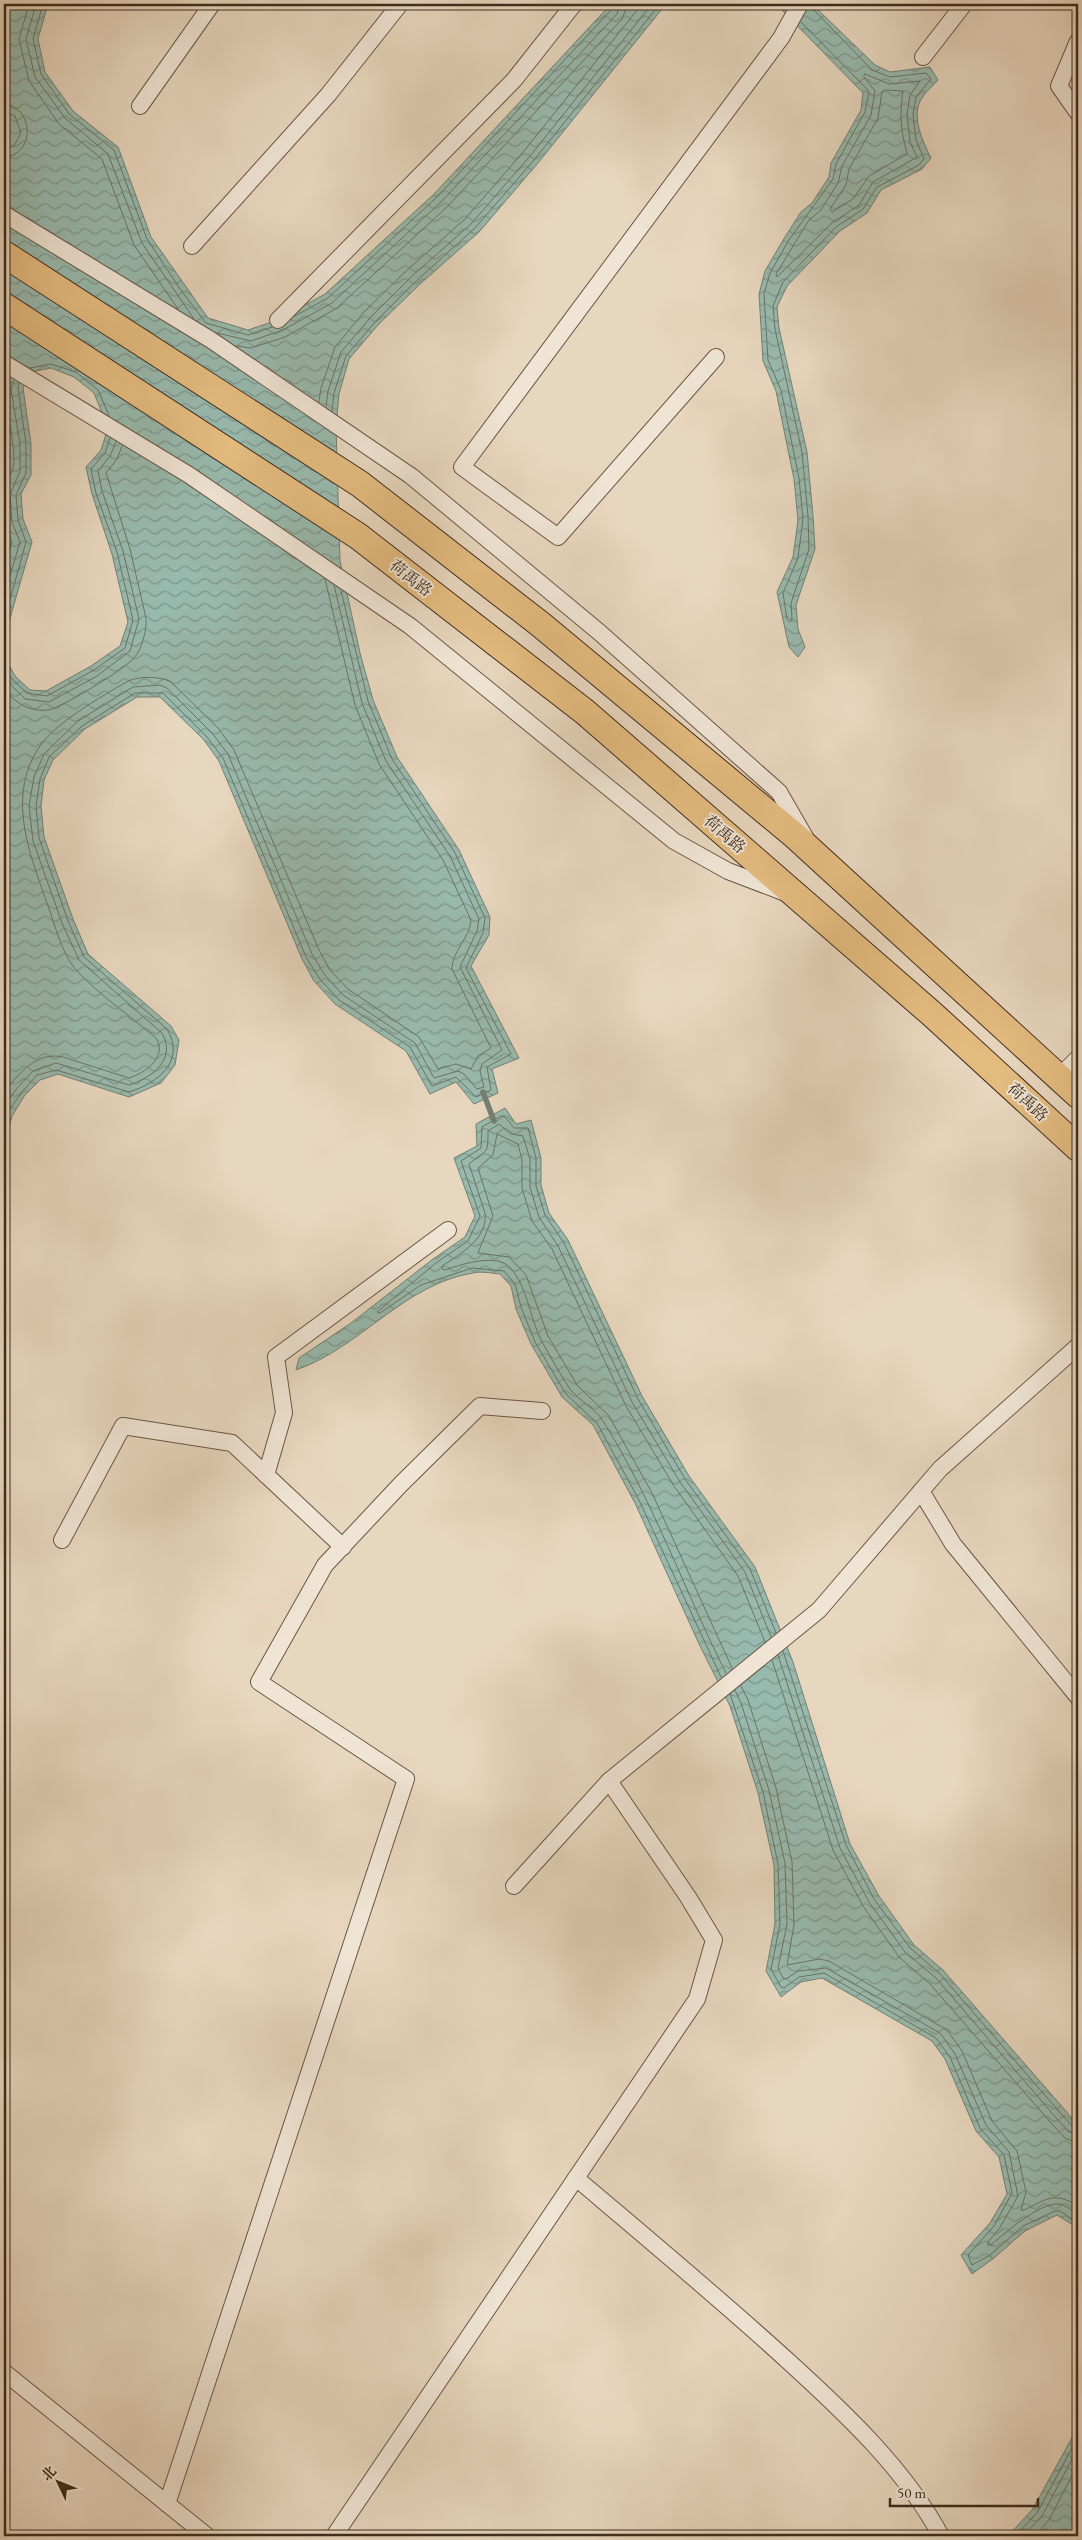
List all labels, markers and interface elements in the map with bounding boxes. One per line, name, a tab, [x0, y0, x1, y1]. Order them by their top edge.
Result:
street label: 荷禹路	[386, 555, 436, 601]
street label: 荷禹路	[700, 810, 750, 858]
street label: 荷禹路	[1003, 1078, 1053, 1126]
north arrow	[32, 2458, 82, 2508]
text: 北	[37, 2462, 60, 2484]
scale bar	[890, 2475, 1037, 2507]
text: 50 m	[897, 2483, 926, 2502]

